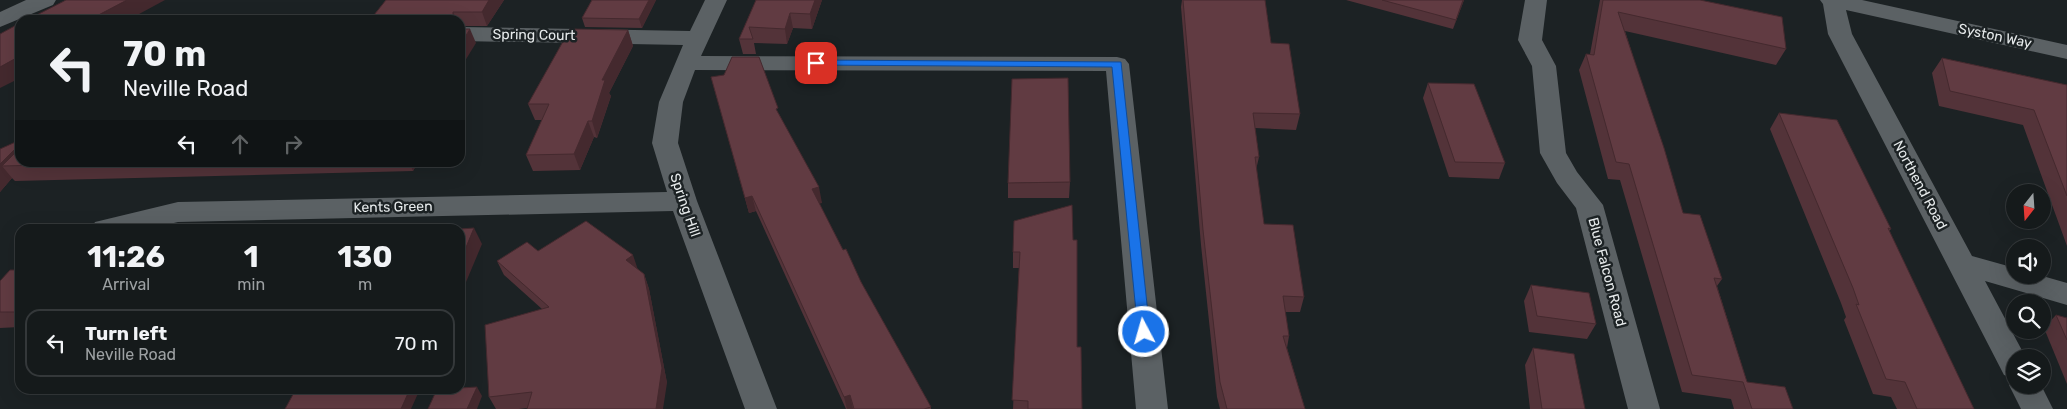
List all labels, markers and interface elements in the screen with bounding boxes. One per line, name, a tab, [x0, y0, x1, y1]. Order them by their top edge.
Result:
street label: Syston Way	[1957, 20, 2034, 52]
street label: Spring Court	[493, 26, 576, 44]
text: 70 m	[123, 33, 206, 75]
icon: left	[40, 35, 105, 100]
pin	[795, 42, 837, 84]
icon: arrive	[802, 49, 830, 77]
text: Neville Road	[123, 75, 248, 102]
icon: left	[173, 130, 201, 158]
icon: ahead	[226, 130, 254, 158]
icon: right	[279, 130, 307, 158]
street label: Northend Road	[1889, 138, 1951, 232]
street label: Spring Hill	[666, 171, 704, 239]
north arrow	[2006, 184, 2051, 229]
map controls	[2006, 184, 2051, 394]
street label: Kents Green	[353, 198, 433, 216]
street label: Blue Falcon Road	[1584, 216, 1630, 328]
text: 11:26	[87, 239, 165, 275]
text: 1	[244, 239, 259, 275]
text: 130	[338, 239, 393, 275]
button: sound	[2006, 239, 2051, 284]
text: Arrival	[102, 275, 150, 294]
text: min	[237, 275, 265, 294]
text: m	[358, 275, 372, 294]
button: search	[2006, 294, 2051, 339]
position arrow	[1117, 305, 1169, 357]
text: Turn left	[85, 322, 167, 345]
icon: left	[42, 329, 70, 357]
text: 70 m	[395, 332, 438, 355]
text: Neville Road	[85, 345, 176, 364]
button: layers	[2006, 349, 2051, 394]

